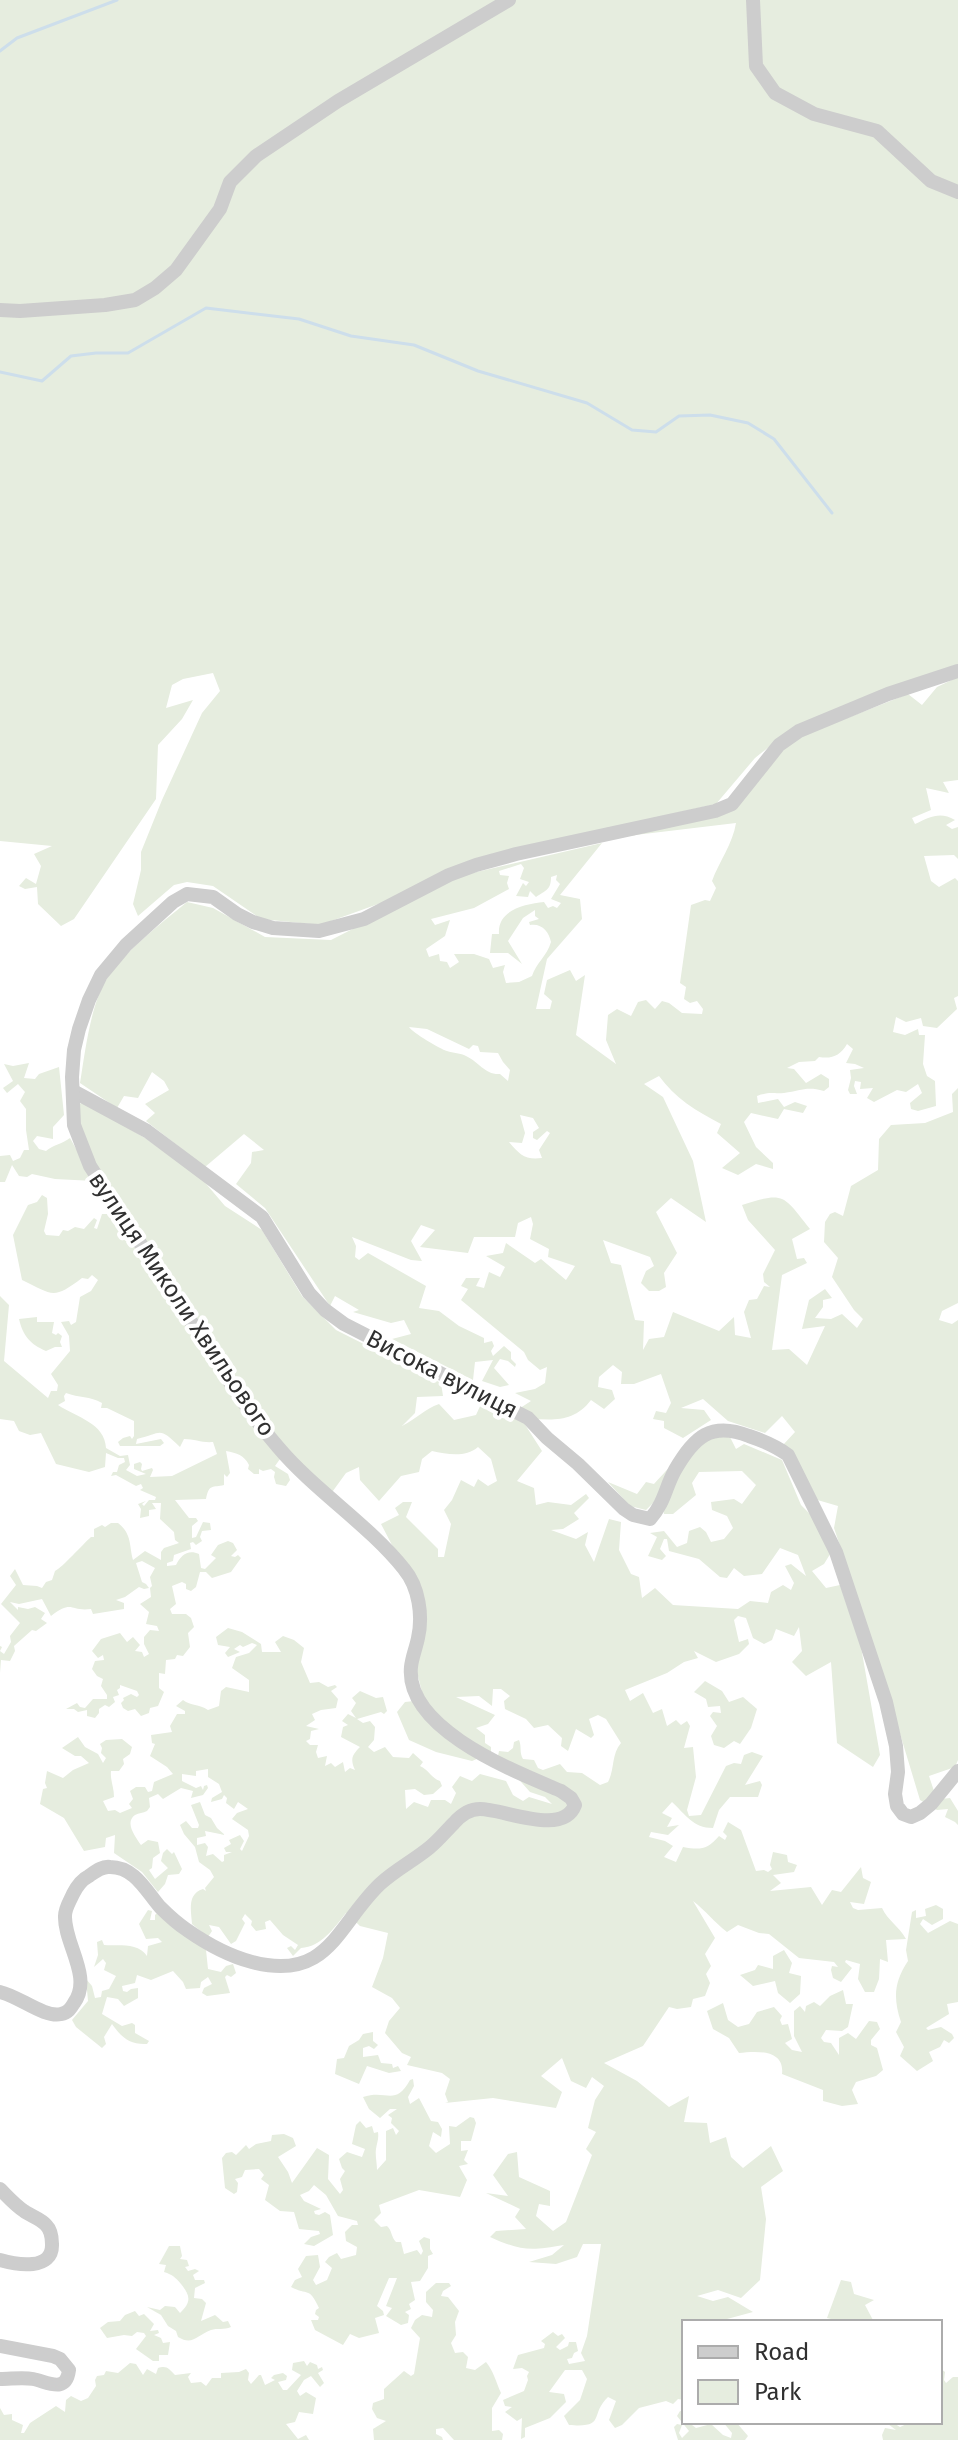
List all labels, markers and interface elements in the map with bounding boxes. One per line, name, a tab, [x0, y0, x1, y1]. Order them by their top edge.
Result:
street label: вулиця Миколи Хвильового	[83, 1167, 281, 1441]
street label: Висока вулиця	[362, 1324, 522, 1424]
legend	[682, 2320, 942, 2424]
text: Road	[754, 2338, 809, 2366]
text: Park	[754, 2378, 802, 2406]

